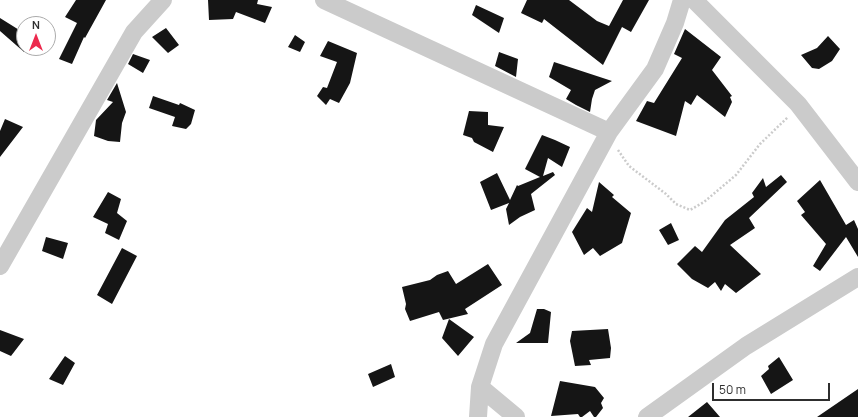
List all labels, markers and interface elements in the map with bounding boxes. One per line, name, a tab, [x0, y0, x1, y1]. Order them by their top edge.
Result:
north arrow	[16, 16, 56, 56]
text: N	[32, 17, 40, 32]
scale bar	[714, 375, 832, 401]
text: 50 m	[719, 381, 746, 398]

